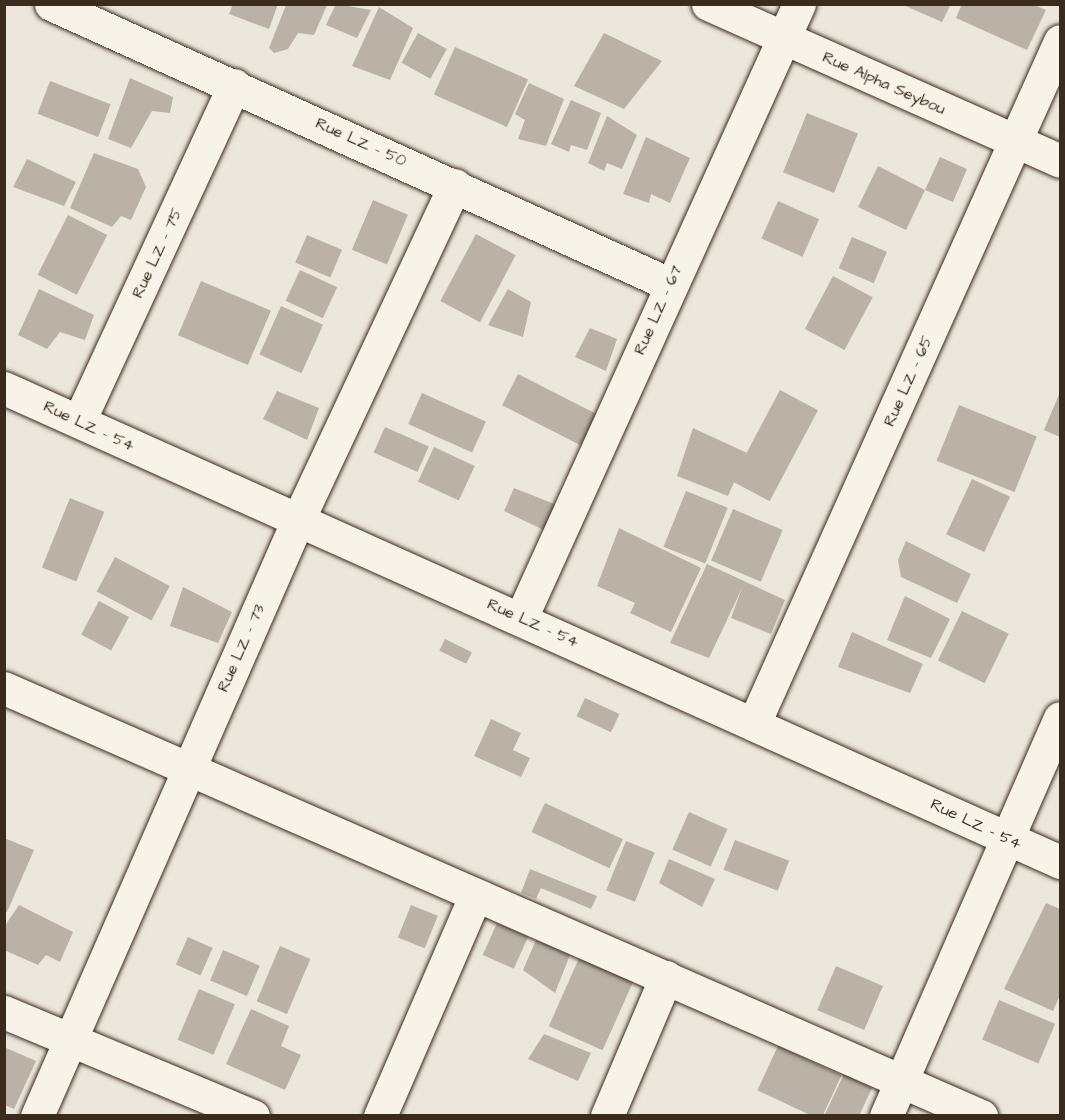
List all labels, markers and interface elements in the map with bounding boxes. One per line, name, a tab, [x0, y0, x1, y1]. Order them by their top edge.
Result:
street label: Rue Alpha Seybou	[820, 47, 948, 119]
street label: Rue LZ - 50	[313, 113, 409, 171]
street label: Rue LZ - 75	[128, 205, 186, 301]
street label: Rue LZ - 67	[630, 262, 686, 358]
street label: Rue LZ - 65	[879, 333, 937, 429]
street label: Rue LZ - 54	[40, 397, 138, 455]
street label: Rue LZ - 54	[484, 594, 582, 652]
street label: Rue LZ - 73	[213, 601, 269, 695]
street label: Rue LZ - 54	[927, 795, 1025, 853]

